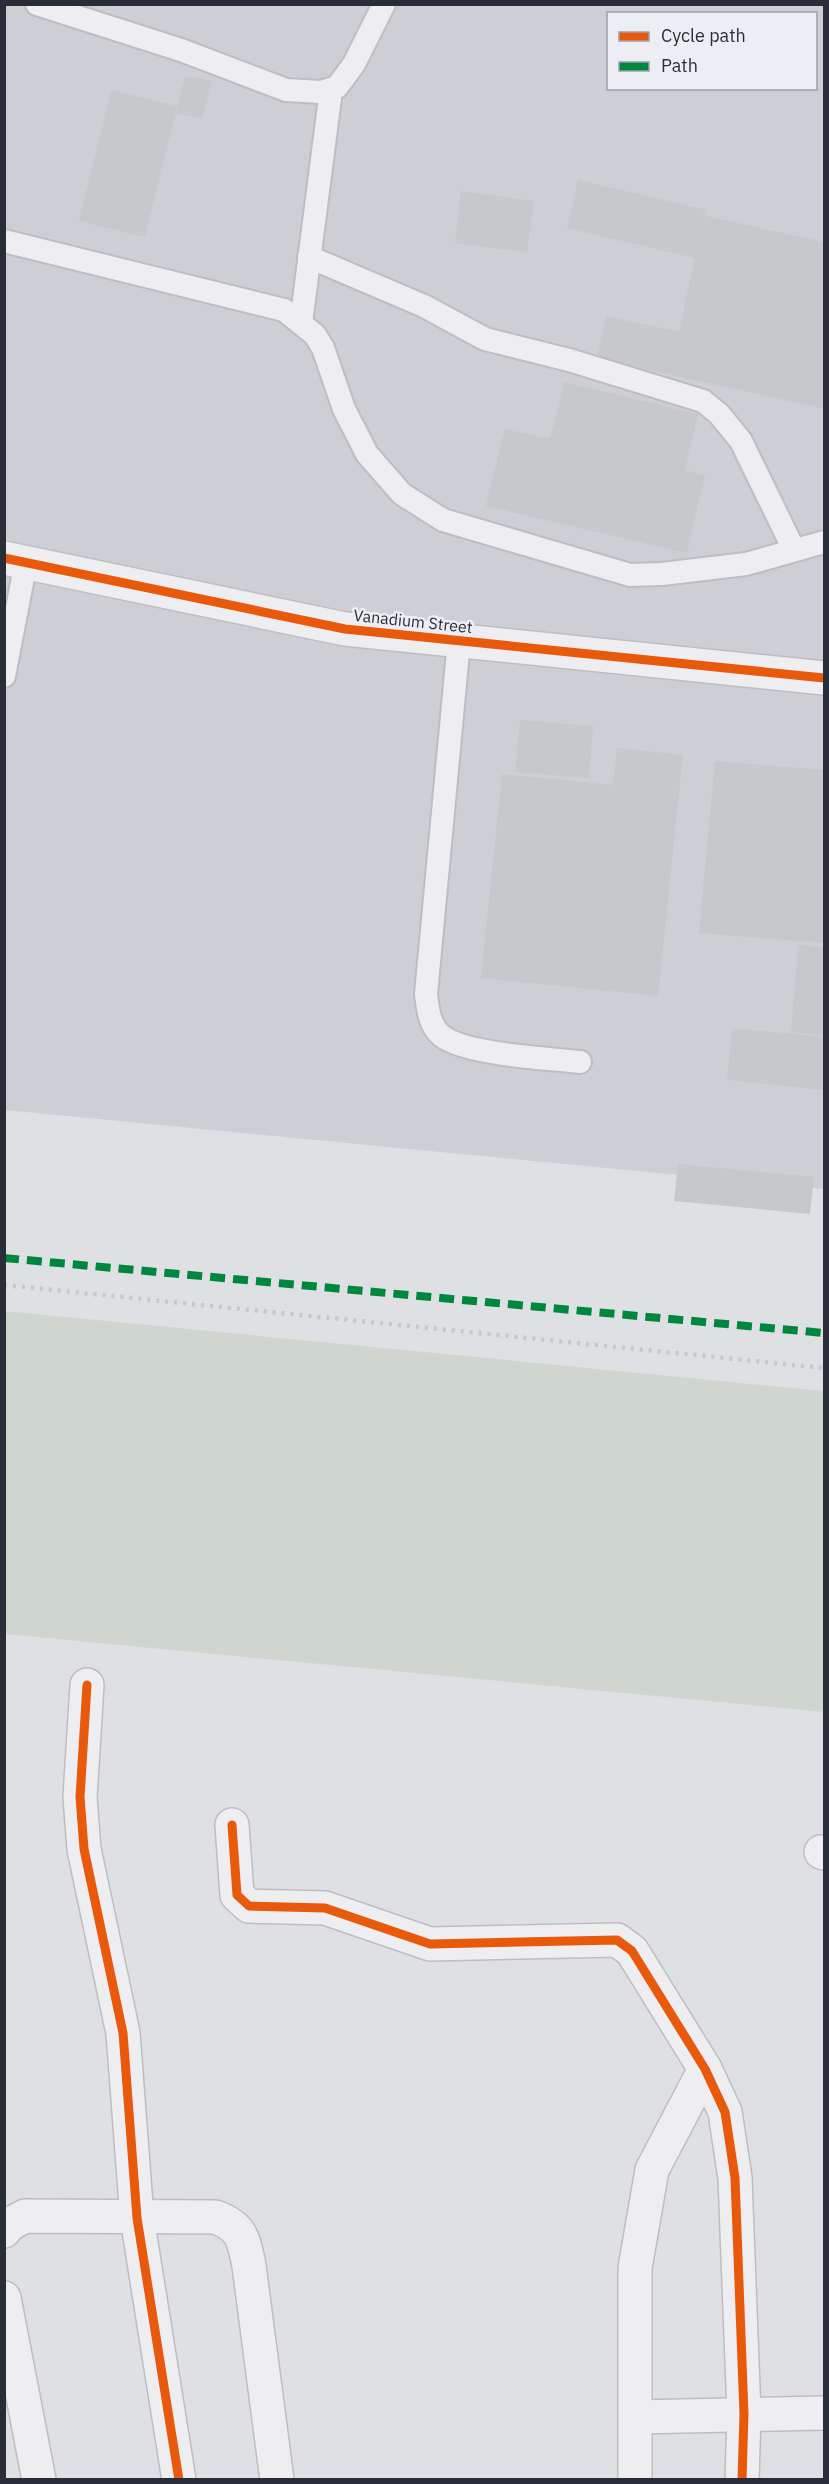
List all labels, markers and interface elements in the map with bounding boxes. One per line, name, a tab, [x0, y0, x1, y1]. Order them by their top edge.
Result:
legend	[607, 12, 817, 90]
text: Cycle path	[661, 24, 746, 47]
text: Path	[661, 54, 698, 77]
street label: Vanadium Street	[353, 605, 473, 637]

